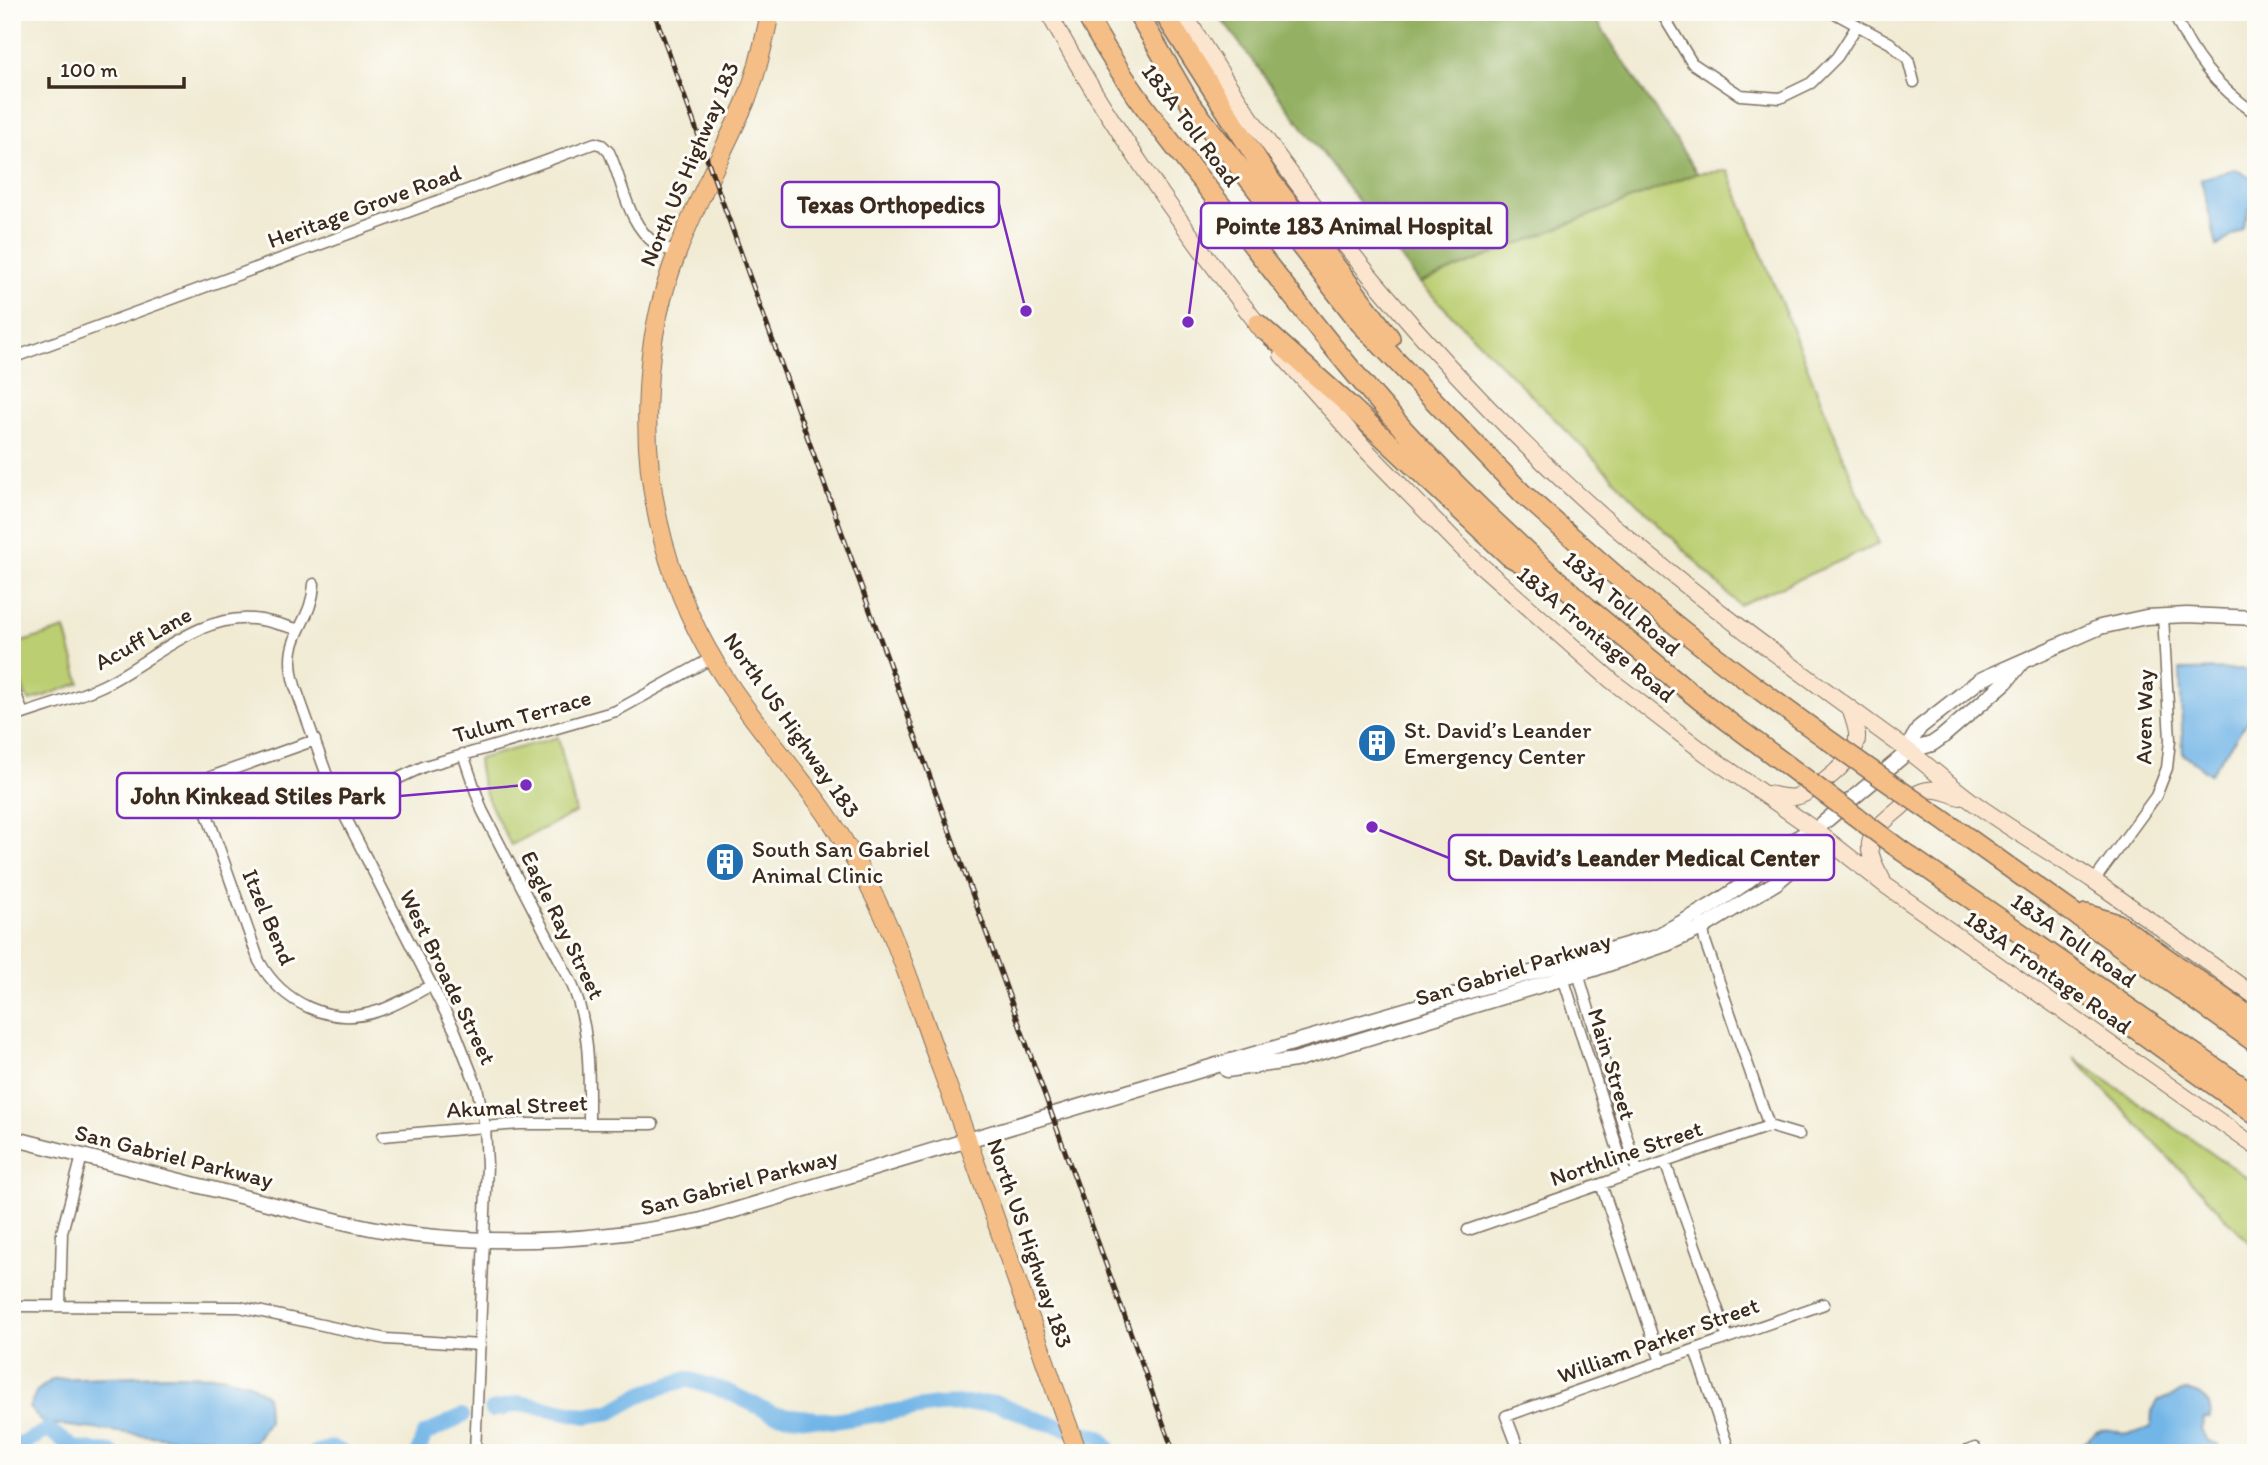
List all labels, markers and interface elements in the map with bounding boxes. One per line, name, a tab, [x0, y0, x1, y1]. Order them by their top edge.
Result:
scale bar	[49, 46, 184, 90]
text: 100 m	[60, 57, 118, 82]
street label: North US Highway 183	[633, 57, 745, 271]
street label: 183A Toll Road	[1136, 58, 1247, 192]
street label: Heritage Grove Road	[263, 158, 465, 254]
callout: Texas Orthopedics	[782, 182, 999, 227]
text: Texas Orthopedics	[796, 190, 985, 220]
callout: Pointe 183 Animal Hospital	[1201, 203, 1507, 248]
text: Pointe 183 Animal Hospital	[1215, 211, 1493, 241]
street label: 183A Toll Road	[1557, 544, 1687, 662]
street label: 183A Frontage Road	[1511, 560, 1681, 708]
street label: Acuff Lane	[90, 600, 196, 676]
street label: North US Highway 183	[717, 627, 867, 823]
street label: Aven Way	[2129, 669, 2159, 765]
street label: Tulum Terrace	[450, 683, 594, 749]
place label: St. David’s Leander Emergency Center	[1404, 716, 1591, 770]
building icon: St. David’s Leander Emergency Center	[1356, 722, 1398, 764]
callout: John Kinkead Stiles Park	[117, 773, 400, 818]
text: John Kinkead Stiles Park	[130, 781, 386, 810]
place label: South San Gabriel Animal Clinic	[752, 835, 930, 889]
callout: St. David’s Leander Medical Center	[1449, 835, 1834, 880]
building icon: South San Gabriel Animal Clinic	[704, 841, 746, 883]
text: St. David’s Leander Medical Center	[1464, 843, 1820, 872]
street label: Eagle Ray Street	[515, 846, 611, 1004]
street label: Itzel Bend	[236, 865, 302, 969]
street label: West Broade Street	[394, 885, 502, 1069]
street label: 183A Toll Road	[2006, 886, 2143, 994]
street label: 183A Frontage Road	[1959, 904, 2137, 1040]
street label: San Gabriel Parkway	[1412, 926, 1614, 1012]
street label: Main Street	[1582, 1005, 1642, 1123]
street label: Akumal Street	[445, 1088, 589, 1124]
street label: Northline Street	[1546, 1114, 1706, 1192]
street label: San Gabriel Parkway	[72, 1118, 276, 1194]
street label: North US Highway 183	[981, 1134, 1079, 1352]
street label: San Gabriel Parkway	[637, 1142, 841, 1222]
street label: William Parker Street	[1553, 1290, 1763, 1389]

